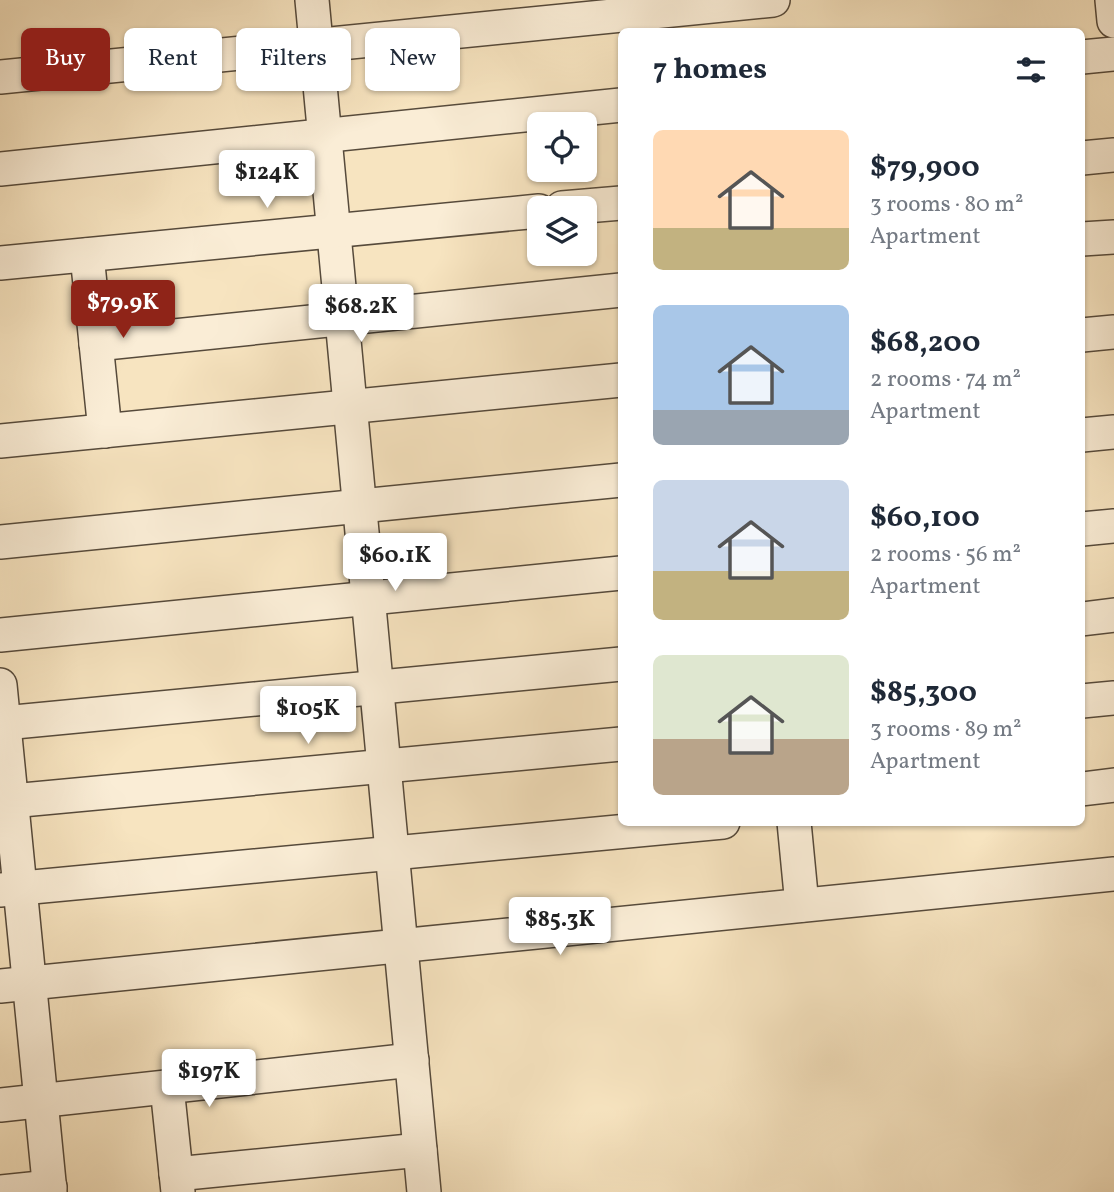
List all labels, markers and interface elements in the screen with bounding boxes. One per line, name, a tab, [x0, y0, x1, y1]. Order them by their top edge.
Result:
chip: Buy	[21, 28, 110, 91]
chip: Rent	[124, 28, 222, 91]
chip: Filters	[236, 28, 351, 91]
chip: New	[365, 28, 460, 91]
text: 7 homes	[653, 49, 767, 91]
icon: filters	[1012, 51, 1050, 89]
map controls	[527, 112, 597, 266]
button: locate	[527, 112, 597, 182]
text: $79,900	[870, 147, 980, 189]
pin: $124K	[218, 150, 316, 210]
text: $124K	[235, 157, 299, 189]
icon: home	[709, 158, 793, 242]
text: 3 rooms · 80 m²	[870, 189, 1023, 221]
button: layers	[527, 196, 597, 266]
text: Apartment	[870, 221, 981, 253]
pin: $79.9K	[66, 280, 180, 340]
pin: $68.2K	[304, 284, 418, 344]
text: $79.9K	[87, 287, 159, 319]
text: $68.2K	[325, 291, 397, 323]
text: $68,200	[870, 322, 980, 364]
icon: home	[709, 333, 793, 417]
text: 2 rooms · 74 m²	[870, 364, 1021, 396]
text: Apartment	[870, 396, 981, 428]
text: $60,100	[870, 497, 980, 539]
icon: home	[709, 508, 793, 592]
pin: $60.1K	[338, 534, 452, 593]
text: 2 rooms · 56 m²	[870, 539, 1021, 571]
text: $60.1K	[359, 540, 431, 572]
text: Apartment	[870, 571, 981, 603]
text: $85,300	[870, 672, 977, 714]
icon: home	[709, 683, 793, 767]
pin: $105K	[259, 686, 357, 746]
text: $105K	[276, 693, 340, 725]
text: 3 rooms · 89 m²	[870, 714, 1022, 746]
text: Apartment	[870, 746, 981, 778]
pin: $85.3K	[503, 898, 617, 957]
text: $85.3K	[525, 904, 595, 936]
pin: $197K	[160, 1050, 258, 1109]
text: $197K	[178, 1056, 240, 1088]

